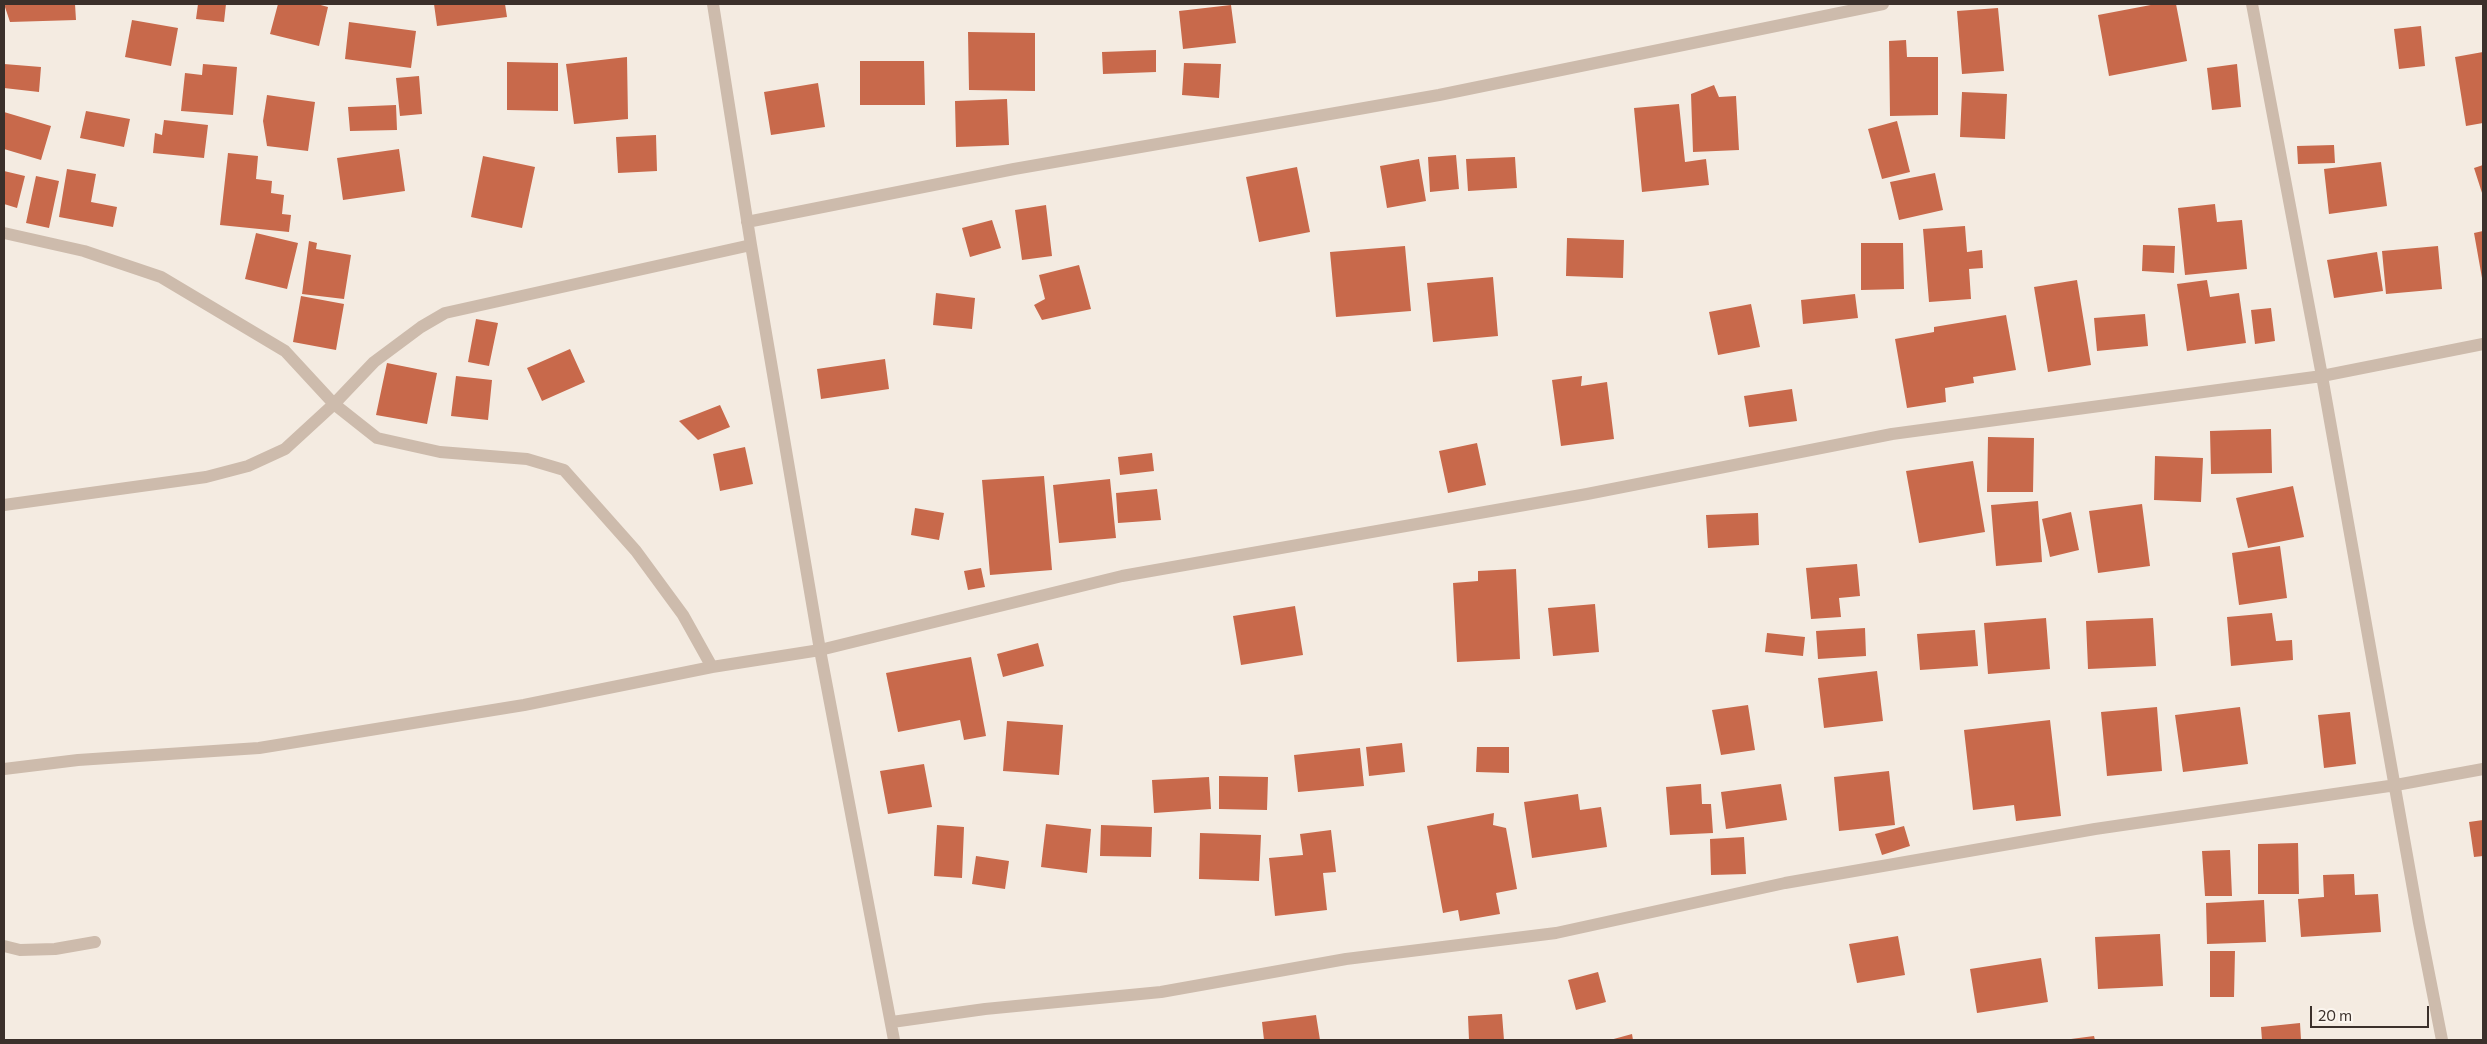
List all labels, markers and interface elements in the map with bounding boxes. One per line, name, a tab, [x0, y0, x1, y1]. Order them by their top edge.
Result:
scale bar	[2312, 996, 2431, 1028]
text: 20 m	[2318, 1006, 2352, 1024]

